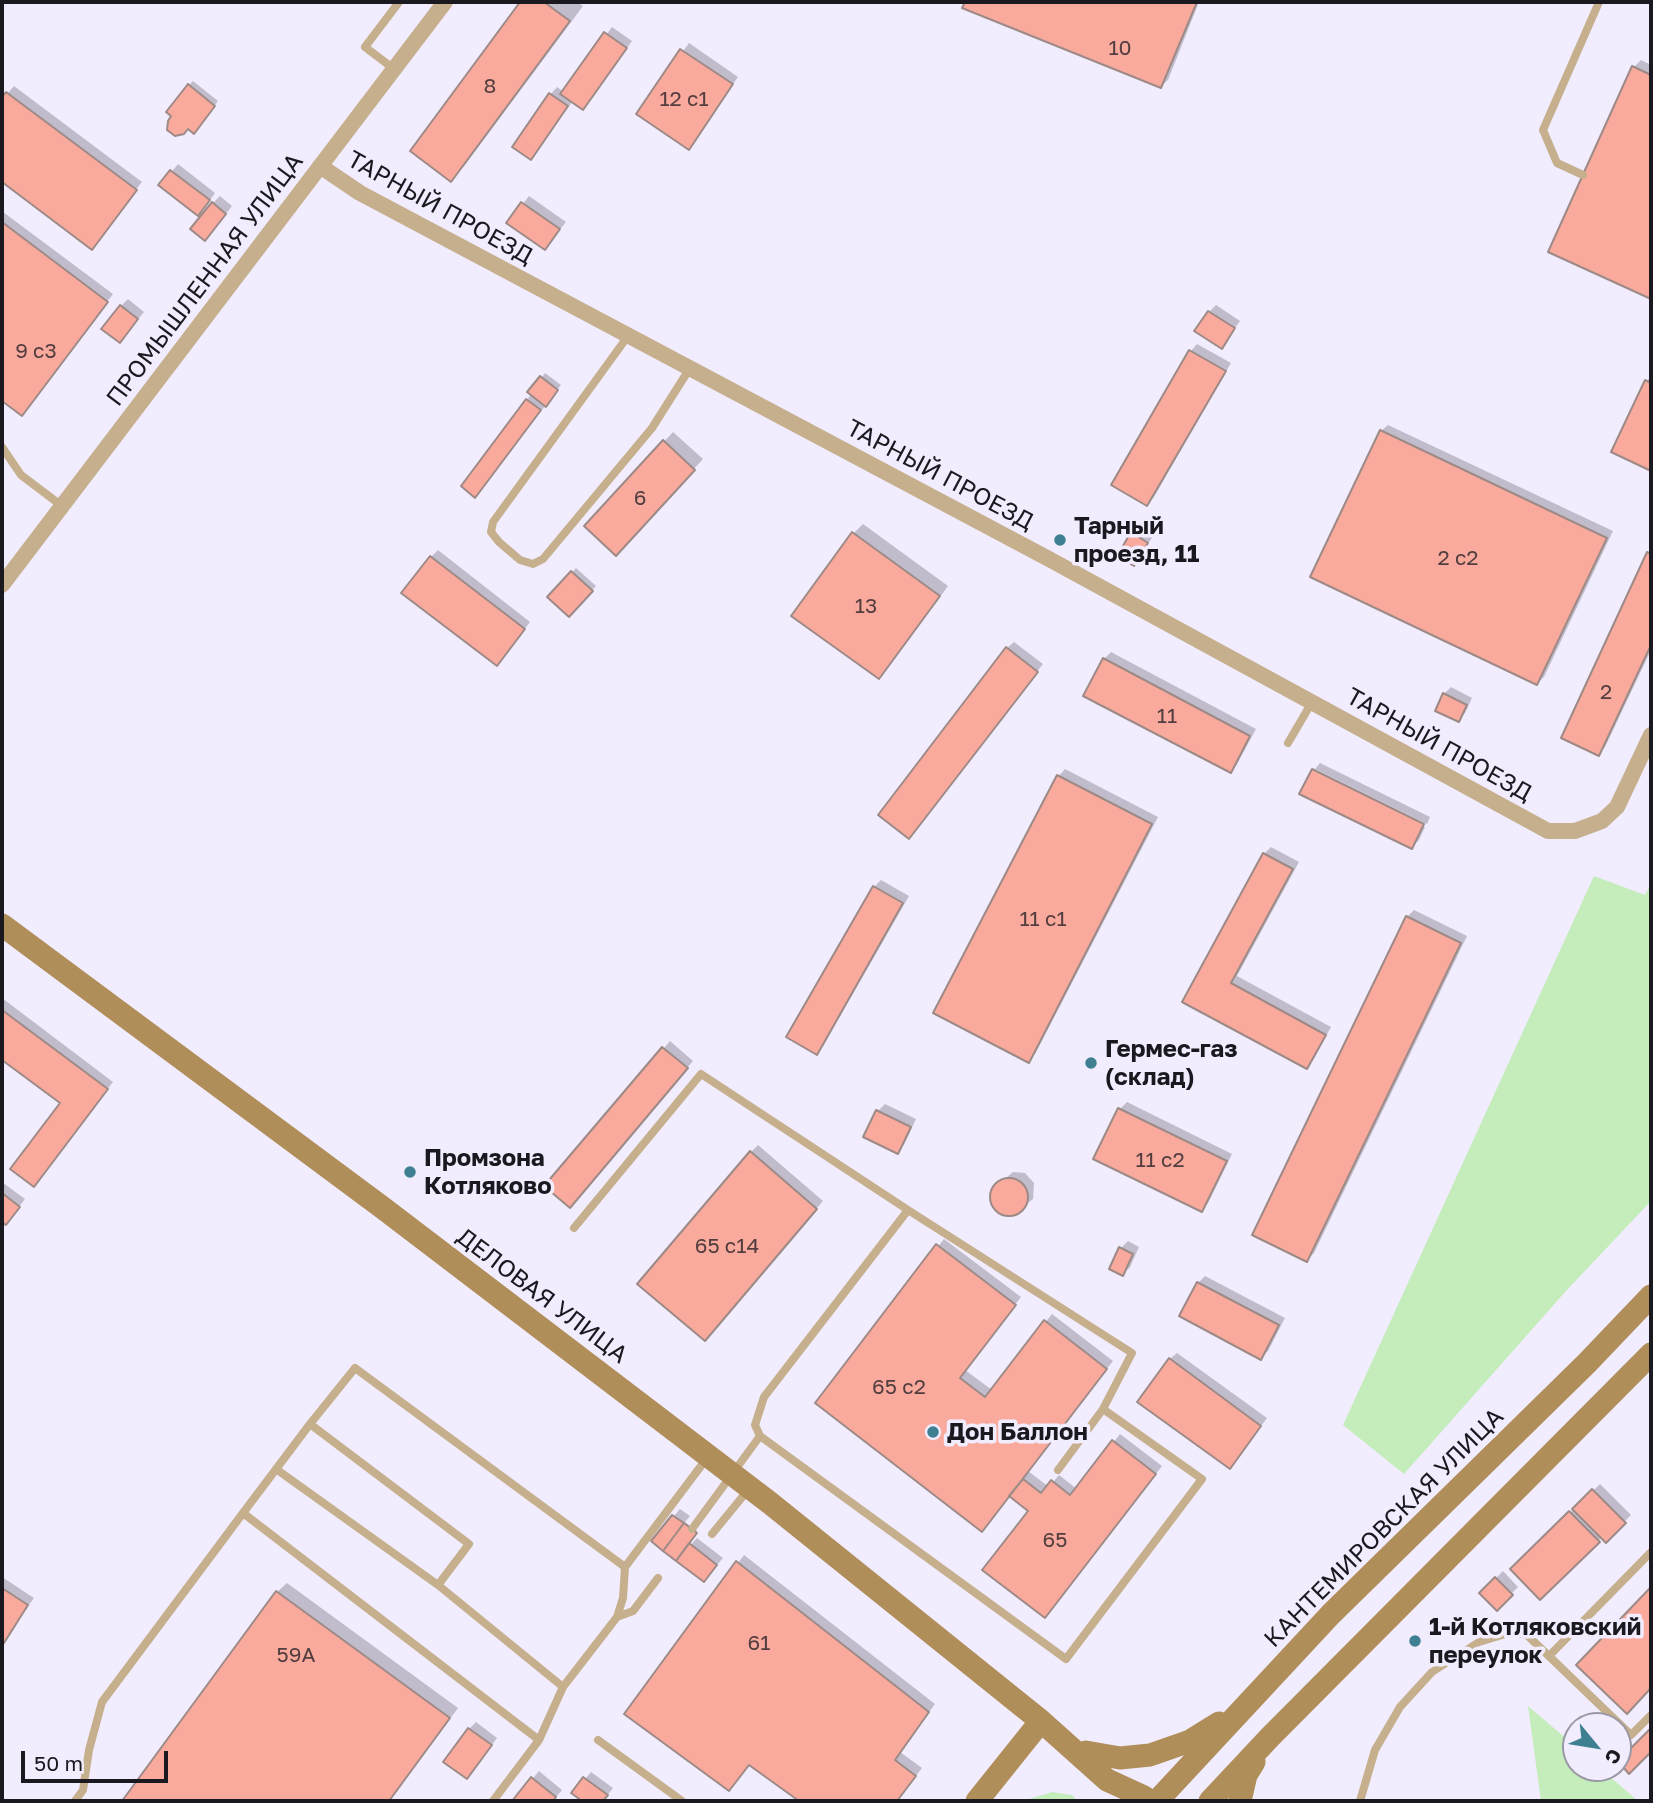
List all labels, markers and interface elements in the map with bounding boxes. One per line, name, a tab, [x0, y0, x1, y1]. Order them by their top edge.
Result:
house number: 10	[1108, 35, 1132, 61]
house number: 8	[484, 73, 496, 99]
house number: 12 с1	[659, 86, 709, 112]
street label: ТАРНЫЙ ПРОЕЗД	[342, 145, 538, 271]
street label: ПРОМЫШЛЕННАЯ УЛИЦА	[101, 148, 309, 412]
house number: 9 с3	[15, 338, 57, 364]
street label: ТАРНЫЙ ПРОЕЗД	[842, 414, 1038, 536]
house number: 6	[634, 485, 646, 511]
place label: Тарный проезд, 11	[1074, 512, 1199, 568]
marker: Тарный проезд, 11	[1052, 532, 1068, 548]
house number: 2 с2	[1437, 545, 1479, 571]
house number: 13	[855, 593, 877, 619]
house number: 2	[1600, 679, 1612, 705]
street label: ТАРНЫЙ ПРОЕЗД	[1341, 682, 1537, 808]
house number: 11	[1157, 703, 1177, 729]
house number: 11 с1	[1019, 906, 1067, 932]
place label: Гермес-газ (склад)	[1105, 1035, 1238, 1091]
marker: Гермес-газ (склад)	[1083, 1055, 1099, 1071]
place label: Промзона Котляково	[424, 1144, 552, 1200]
house number: 11 с2	[1135, 1147, 1185, 1173]
marker: Промзона Котляково	[402, 1164, 418, 1180]
street label: ДЕЛОВАЯ УЛИЦА	[451, 1222, 633, 1370]
house number: 65 с14	[695, 1233, 759, 1259]
house number: 65 с2	[872, 1374, 926, 1400]
street label: КАНТЕМИРОВСКАЯ УЛИЦА	[1258, 1402, 1510, 1654]
place label: Дон Баллон	[947, 1418, 1088, 1446]
marker: Дон Баллон	[925, 1424, 941, 1440]
house number: 65	[1043, 1527, 1067, 1553]
place label: 1-й Котляковский переулок	[1429, 1613, 1641, 1669]
house number: 61	[748, 1630, 770, 1656]
marker: 1-й Котляковский переулок	[1407, 1633, 1423, 1649]
house number: 59А	[277, 1642, 315, 1668]
north arrow	[1562, 1712, 1632, 1782]
scale bar	[24, 1736, 172, 1780]
text: С	[1601, 1745, 1627, 1768]
text: 50 m	[34, 1750, 83, 1776]

